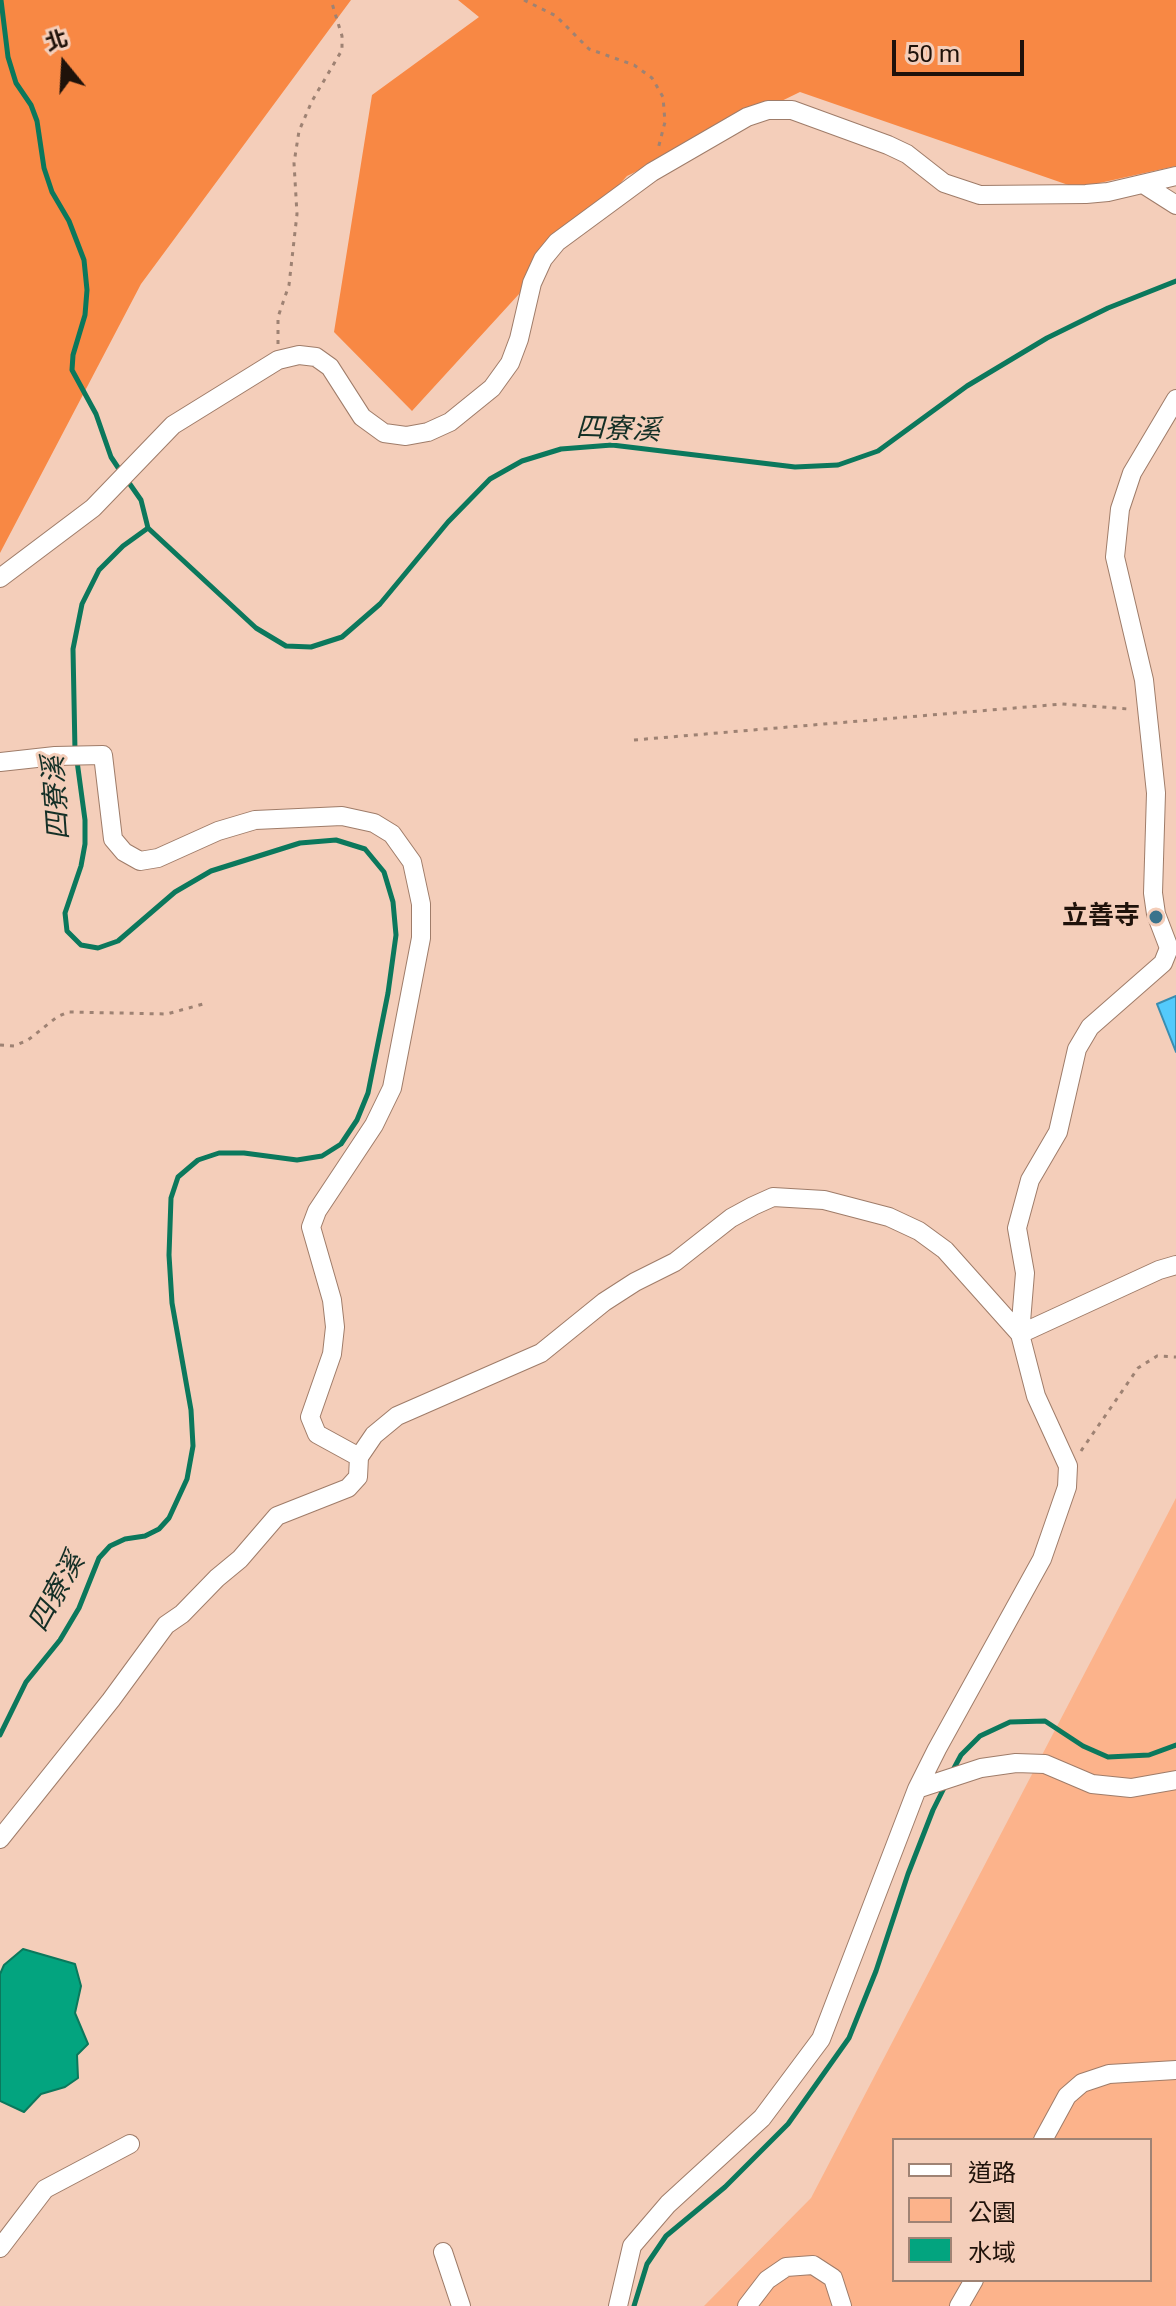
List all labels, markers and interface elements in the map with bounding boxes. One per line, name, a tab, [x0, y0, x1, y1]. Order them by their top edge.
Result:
north arrow	[24, 24, 104, 104]
scale bar	[896, 24, 1028, 74]
text: 北	[42, 25, 71, 56]
text: 50 m	[906, 40, 960, 68]
water label: 四寮溪	[575, 413, 661, 449]
water label: 四寮溪	[38, 755, 78, 841]
place label: 立善寺	[1062, 901, 1140, 933]
marker: 立善寺	[1147, 908, 1165, 926]
water label: 四寮溪	[23, 1548, 93, 1638]
legend	[892, 2138, 1152, 2282]
text: 道路	[968, 2159, 1016, 2187]
text: 公園	[968, 2199, 1016, 2227]
text: 水域	[968, 2239, 1016, 2267]

